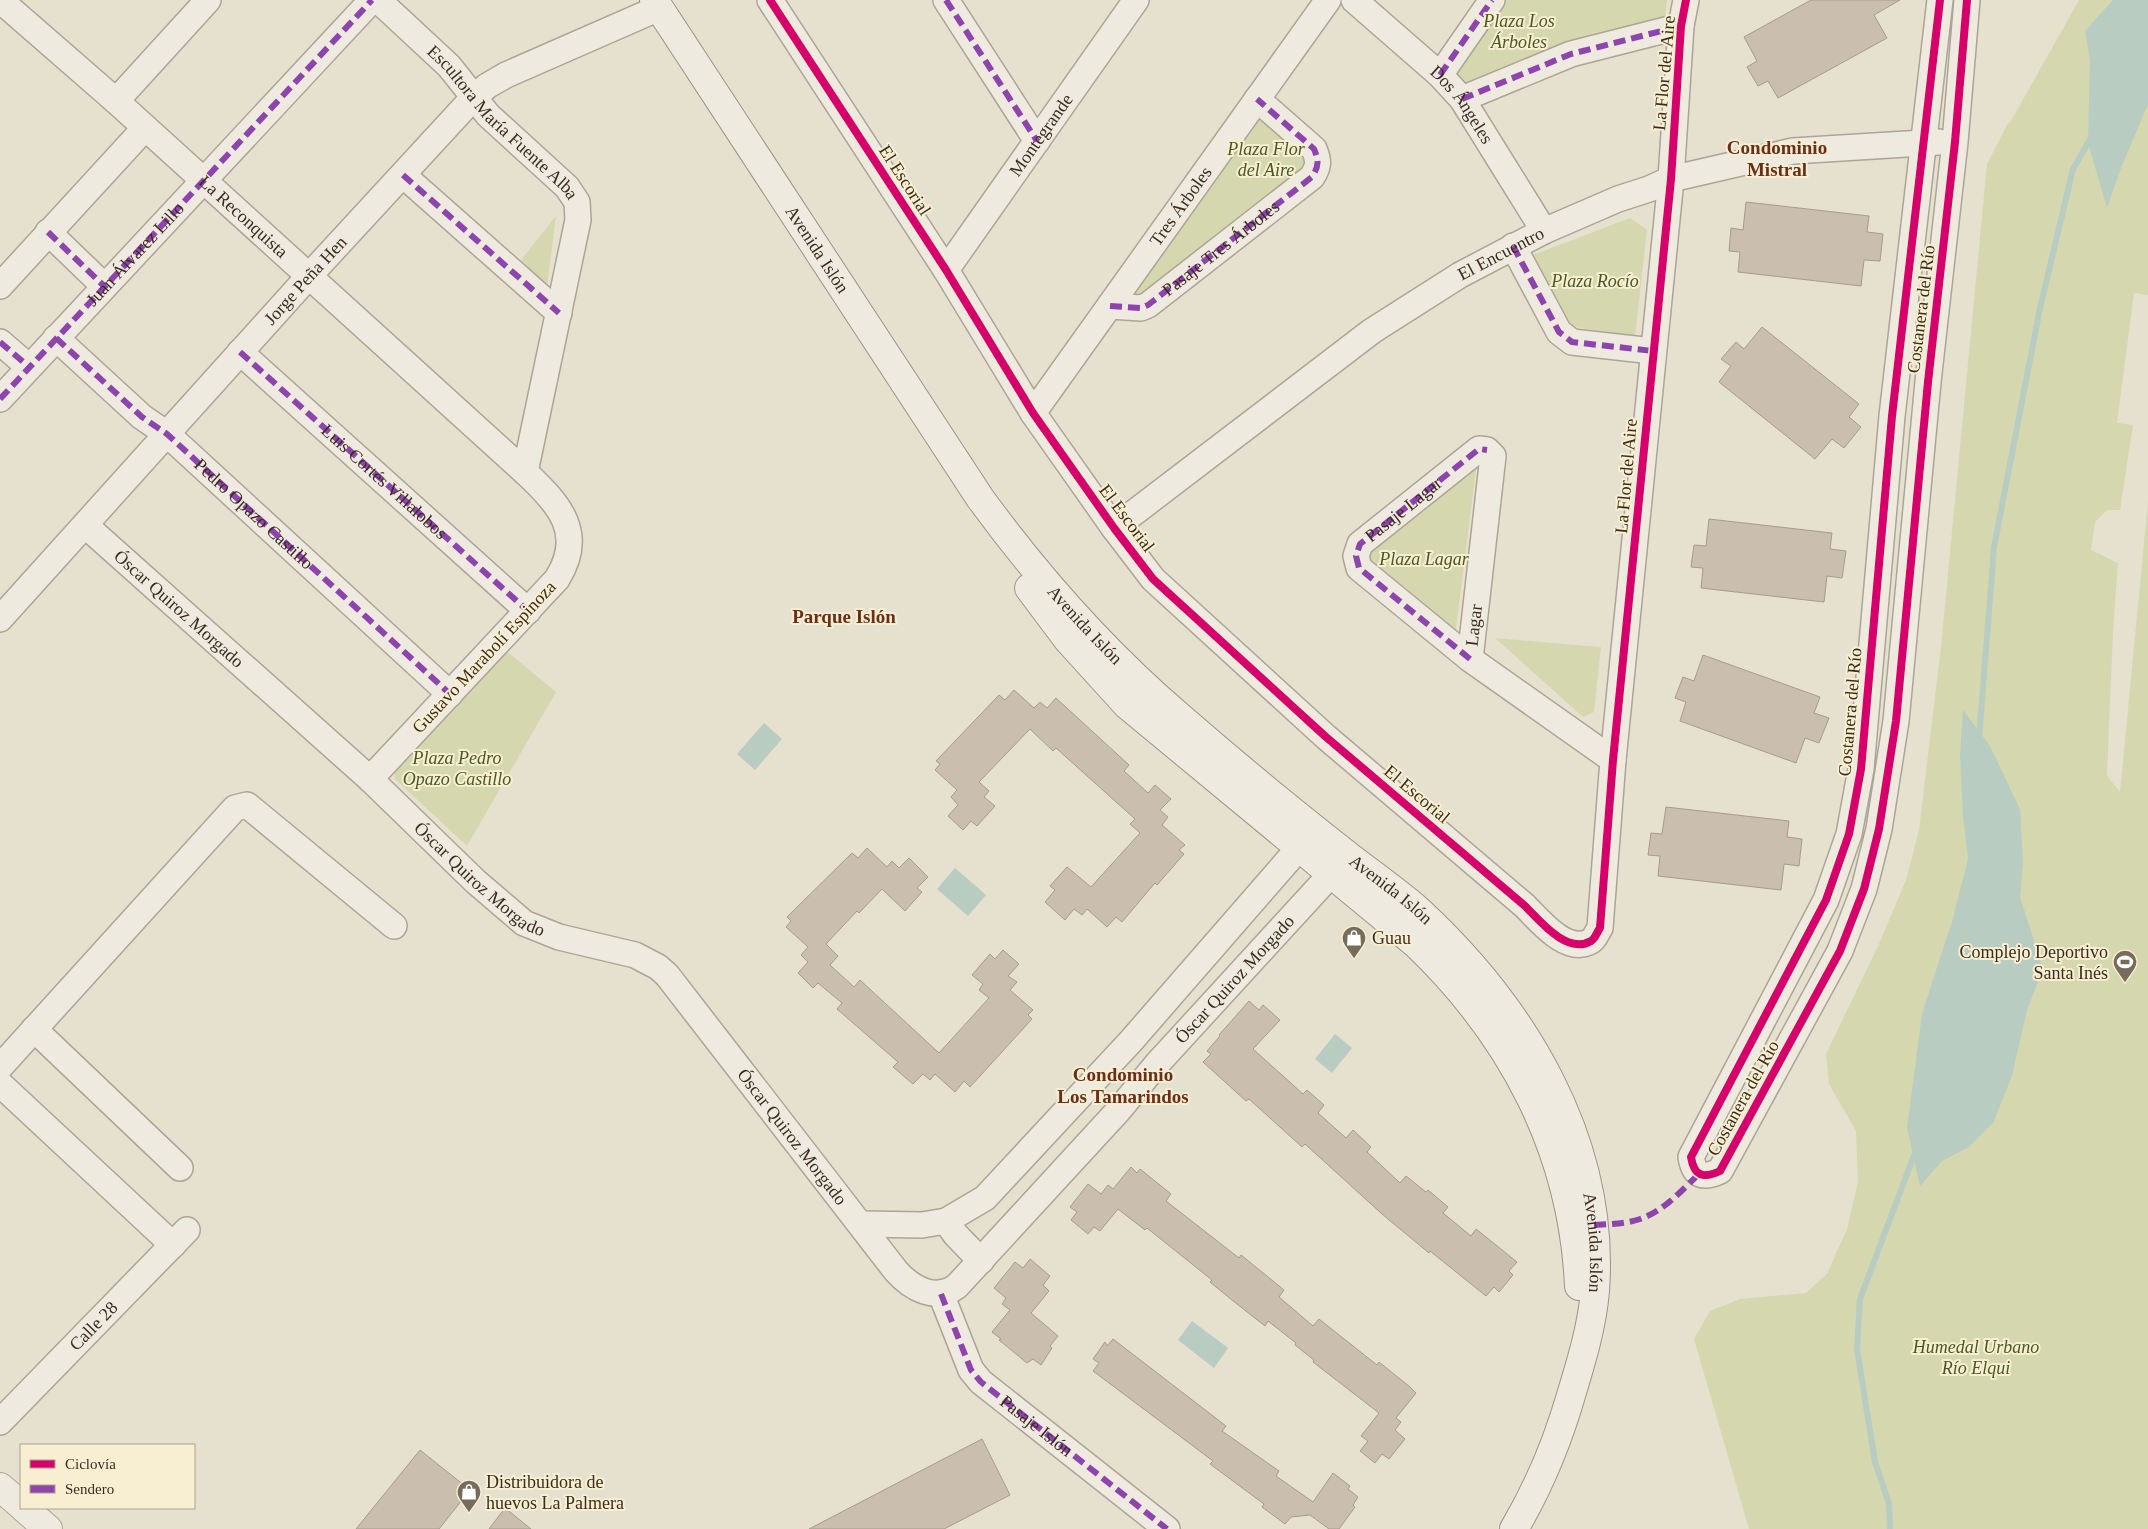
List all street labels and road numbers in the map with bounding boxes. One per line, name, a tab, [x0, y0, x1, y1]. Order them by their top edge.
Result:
street label: La Flor del Aire	[1649, 15, 1679, 131]
street label: Escultora María Fuente Alba	[423, 41, 582, 203]
street label: Dos Ángeles	[1426, 61, 1497, 147]
street label: Montegrande	[1005, 90, 1077, 180]
street label: El Escorial	[875, 141, 935, 219]
street label: Tres Árboles	[1145, 163, 1216, 250]
street label: La Reconquista	[195, 171, 292, 262]
street label: Pasaje Tres Árboles	[1158, 196, 1283, 300]
street label: Juan Álvarez Lillo	[82, 198, 188, 310]
street label: Avenida Islón	[781, 202, 853, 297]
street label: El Encuentro	[1454, 223, 1547, 284]
street label: Jorge Peña Hen	[260, 232, 351, 329]
street label: Costanera del Río	[1903, 244, 1939, 374]
street label: La Flor del Aire	[1611, 418, 1641, 534]
street label: Luis Cortés Villalobos	[317, 420, 451, 543]
street label: Pedro Opazo Castillo	[190, 454, 317, 573]
street label: Pasaje Lagar	[1361, 473, 1446, 546]
street label: El Escorial	[1095, 480, 1159, 556]
street label: Óscar Quiroz Morgado	[110, 545, 248, 672]
street label: Gustavo Marabolí Espinoza	[408, 577, 560, 737]
street label: Avenida Islón	[1044, 581, 1126, 668]
street label: Lagar	[1462, 603, 1486, 647]
street label: Costanera del Río	[1834, 647, 1866, 777]
street label: El Escorial	[1380, 761, 1454, 827]
street label: Óscar Quiroz Morgado	[410, 817, 548, 940]
street label: Avenida Islón	[1346, 851, 1437, 928]
street label: Óscar Quiroz Morgado	[1170, 911, 1298, 1048]
street label: Costanera del Río	[1703, 1037, 1783, 1159]
street label: Óscar Quiroz Morgado	[733, 1064, 851, 1209]
street label: Avenida Islón	[1579, 1191, 1606, 1293]
street label: Calle 28	[65, 1297, 122, 1355]
street label: Pasaje Islón	[996, 1391, 1077, 1461]

